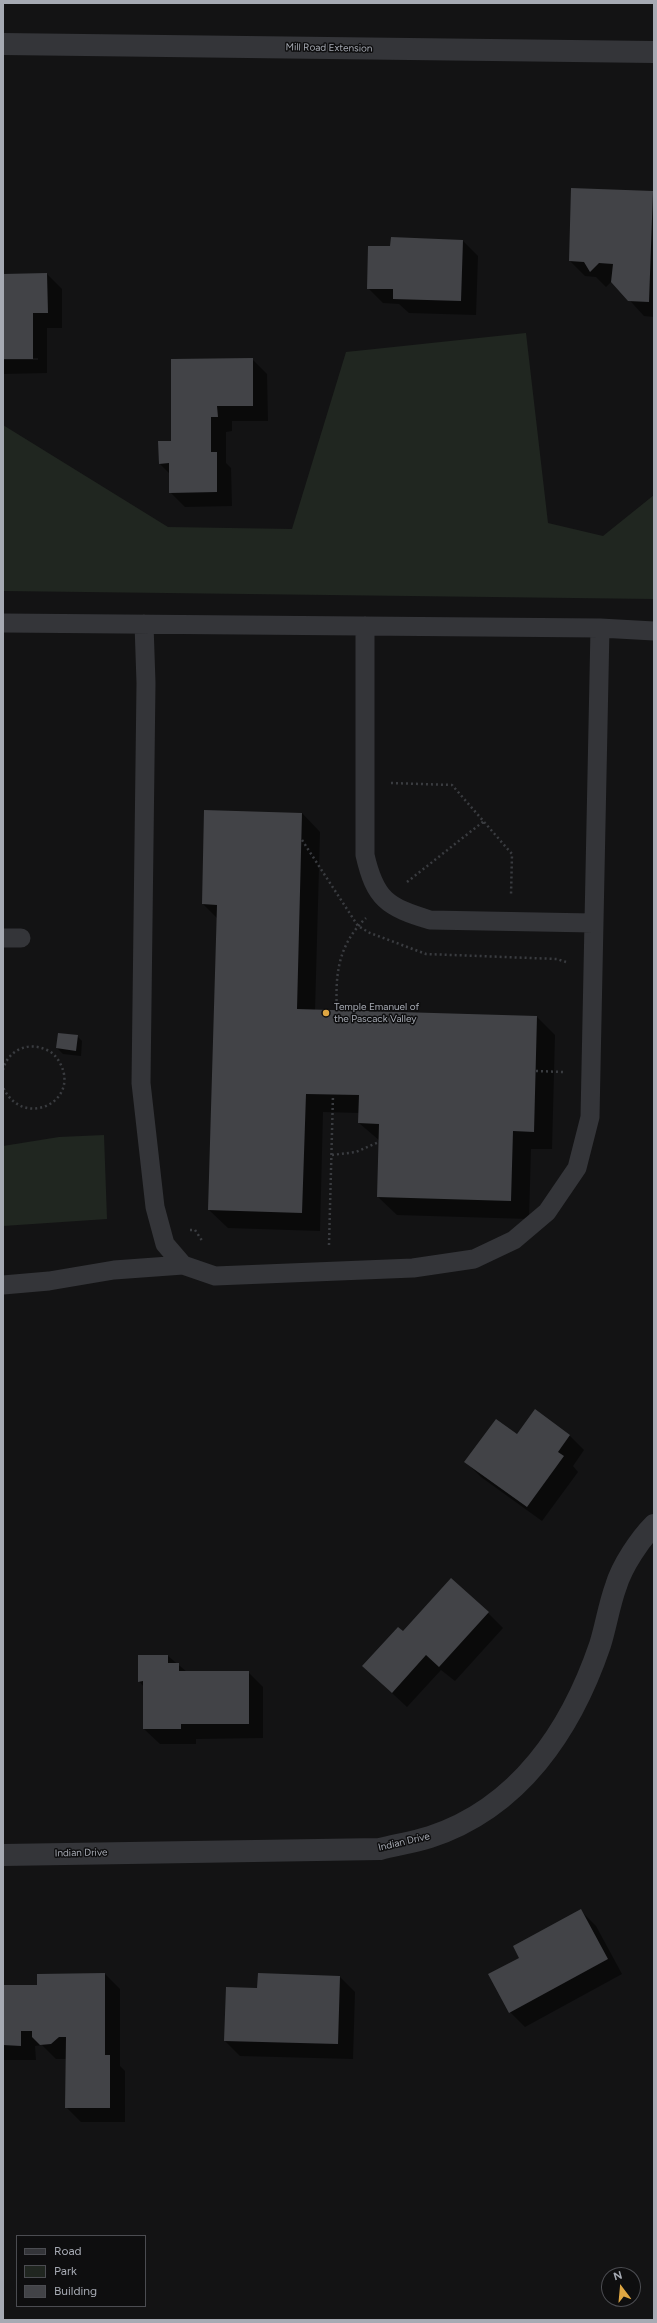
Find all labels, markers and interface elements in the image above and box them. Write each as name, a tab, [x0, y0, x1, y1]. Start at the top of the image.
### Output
street label: Mill Road Extension	[285, 41, 373, 55]
place label: Temple Emanuel of the Pascack Valley	[334, 1001, 419, 1024]
marker: Temple Emanuel of the Pascack Valley	[321, 1008, 331, 1018]
street label: Indian Drive	[377, 1830, 431, 1854]
street label: Indian Drive	[55, 1847, 107, 1859]
legend	[16, 2235, 146, 2307]
text: Road	[54, 2244, 82, 2258]
text: Park	[54, 2264, 77, 2278]
north arrow	[601, 2267, 641, 2307]
text: N	[612, 2269, 624, 2283]
text: Building	[54, 2284, 97, 2298]

